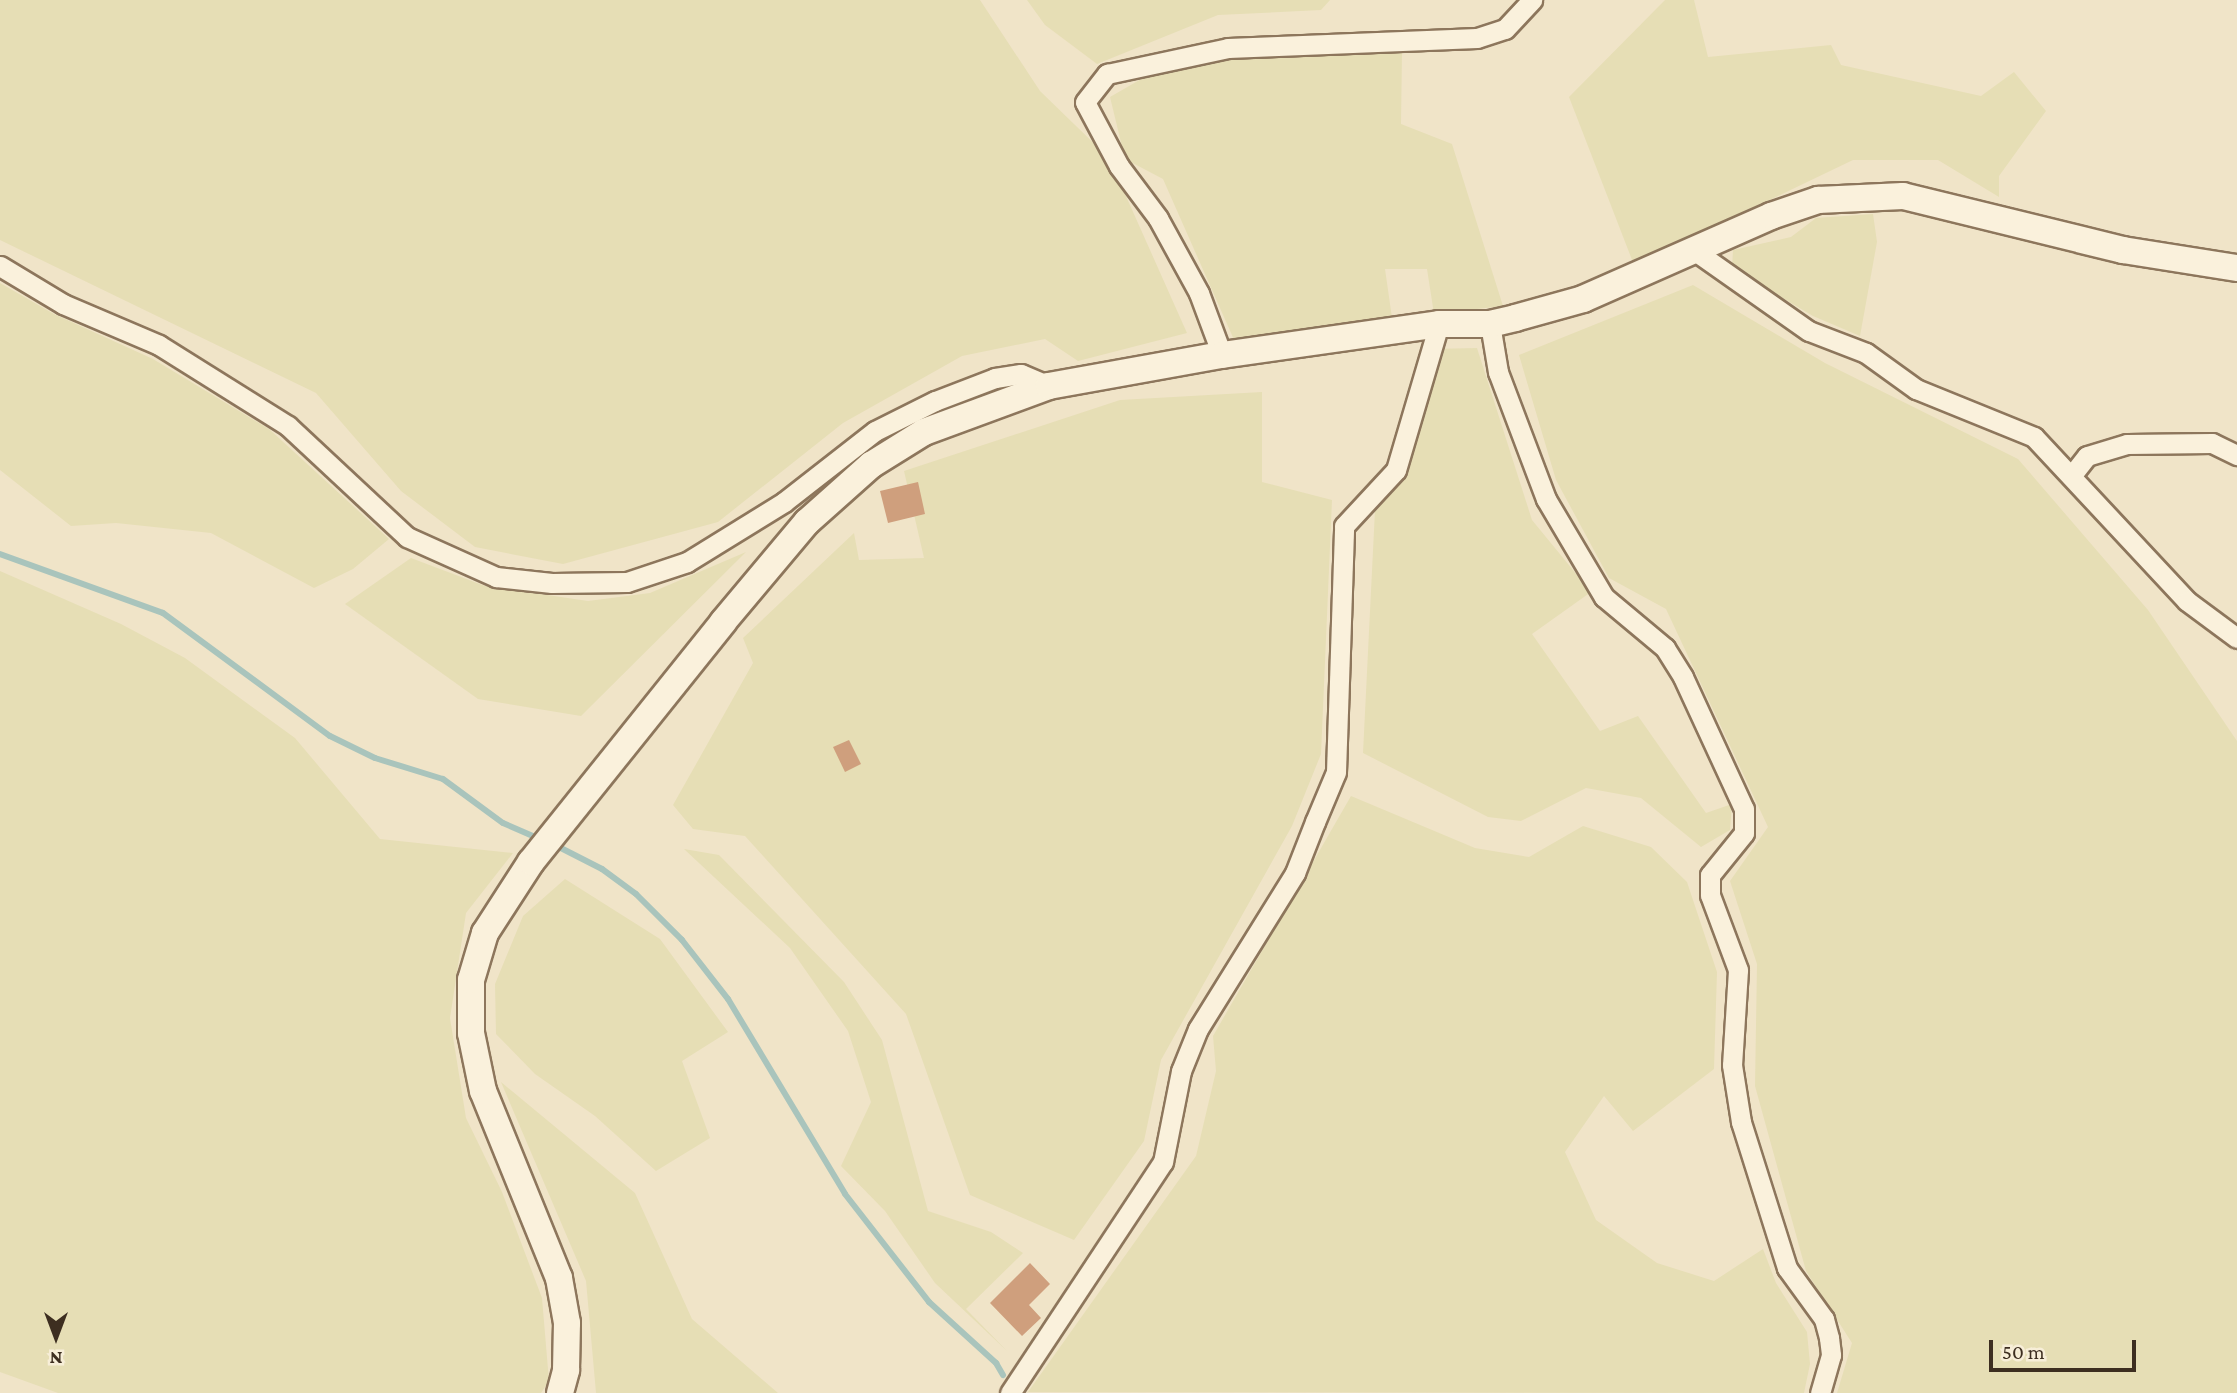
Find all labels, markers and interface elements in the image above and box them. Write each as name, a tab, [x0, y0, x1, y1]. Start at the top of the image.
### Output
north arrow	[21, 1302, 91, 1372]
scale bar	[1992, 1326, 2139, 1370]
text: 50 m	[2002, 1340, 2045, 1364]
text: N	[50, 1348, 62, 1369]

